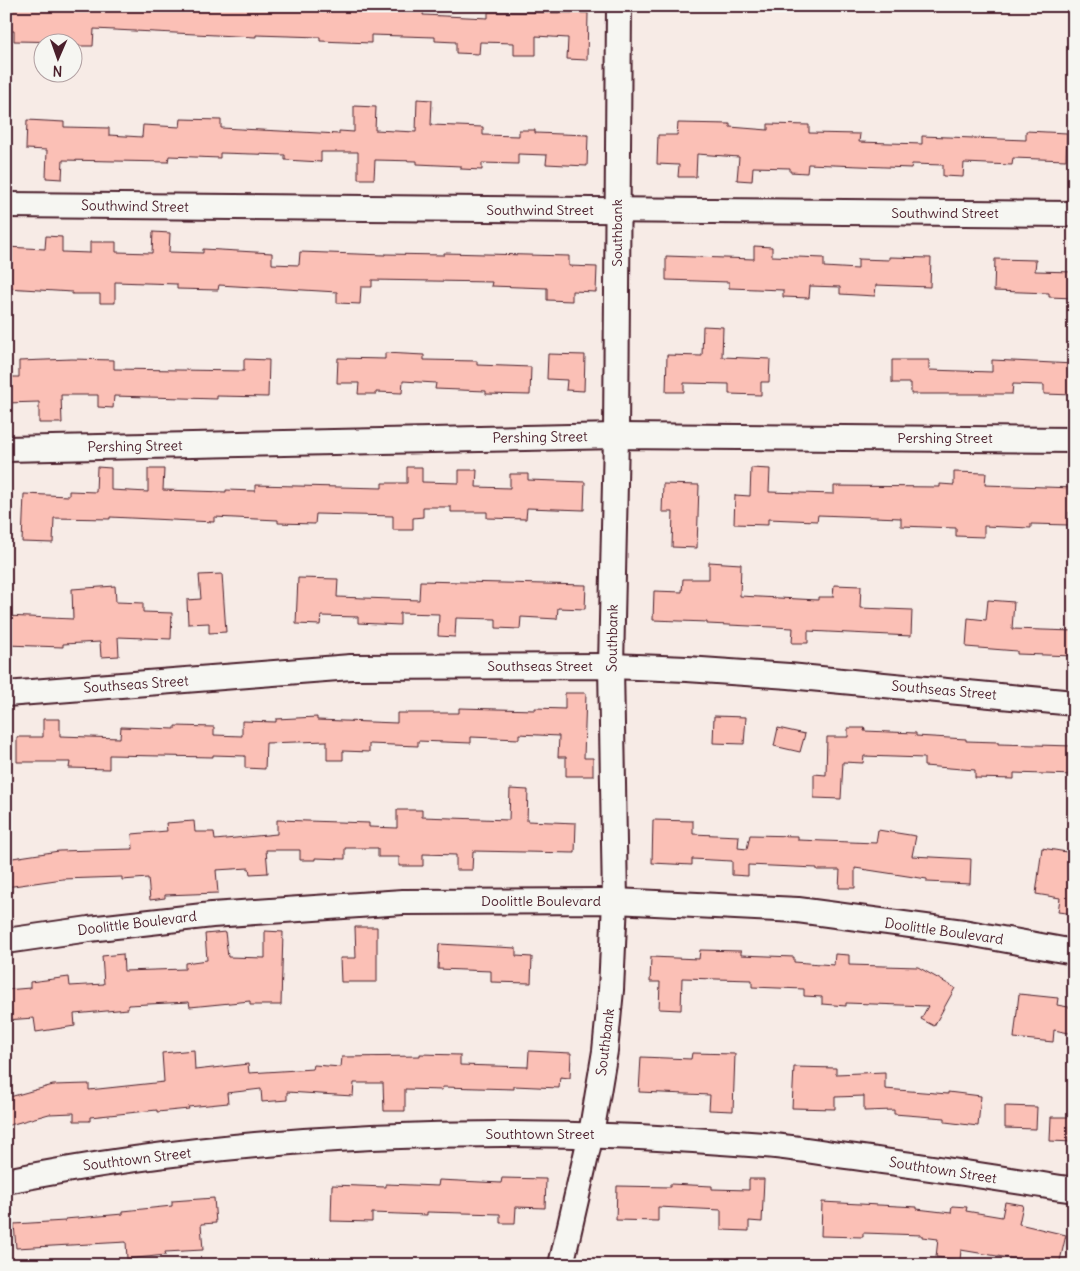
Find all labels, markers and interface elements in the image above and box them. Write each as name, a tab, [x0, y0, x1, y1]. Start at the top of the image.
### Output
north arrow	[32, 32, 82, 82]
text: N	[52, 62, 63, 80]
street label: Southwind Street	[81, 196, 189, 216]
street label: Southbank	[608, 199, 626, 267]
street label: Southwind Street	[486, 201, 594, 219]
street label: Southwind Street	[891, 204, 999, 222]
street label: Pershing Street	[492, 427, 588, 447]
street label: Pershing Street	[897, 429, 993, 447]
street label: Pershing Street	[87, 436, 183, 456]
street label: Southbank	[602, 604, 622, 672]
street label: Southseas Street	[487, 657, 593, 675]
street label: Southseas Street	[83, 671, 190, 697]
street label: Southseas Street	[891, 676, 998, 704]
street label: Doolittle Boulevard	[481, 892, 601, 910]
street label: Doolittle Boulevard	[76, 907, 198, 939]
street label: Doolittle Boulevard	[883, 914, 1005, 948]
street label: Southbank	[592, 1007, 618, 1077]
street label: Southtown Street	[486, 1125, 595, 1143]
street label: Southtown Street	[82, 1143, 192, 1175]
street label: Southtown Street	[888, 1153, 998, 1187]

